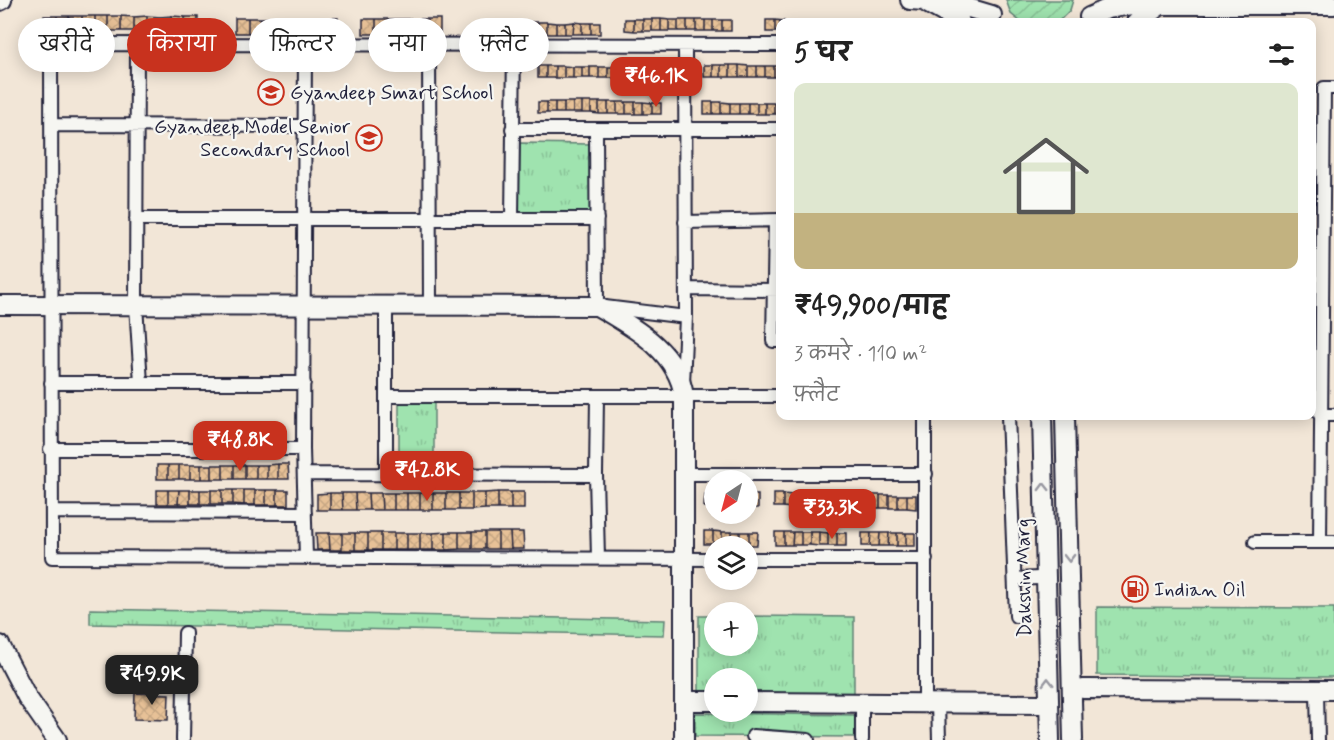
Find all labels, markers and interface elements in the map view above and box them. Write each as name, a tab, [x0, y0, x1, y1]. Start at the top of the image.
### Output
chip: खरीदें	[18, 18, 115, 72]
chip: किराया	[127, 18, 237, 72]
chip: फ़िल्टर	[249, 18, 356, 72]
chip: नया	[368, 18, 447, 72]
chip: फ़्लैट	[459, 18, 549, 72]
text: 5 घर	[794, 37, 851, 71]
icon: filters	[1265, 38, 1298, 71]
pin: ₹46.1K	[607, 57, 705, 108]
text: ₹46.1K	[624, 63, 688, 90]
school or university icon: Gyandeep Smart School	[256, 77, 286, 107]
place label: Gyandeep Smart School	[290, 80, 493, 107]
place label: Gyandeep Model Senior Secondary School	[154, 114, 351, 164]
icon: home	[992, 122, 1100, 230]
school or university icon: Gyandeep Model Senior Secondary School	[354, 123, 384, 153]
text: ₹49,900/माह	[794, 290, 948, 324]
text: 3 कमरे · 110 m²	[794, 341, 927, 368]
text: फ़्लैट	[794, 382, 840, 409]
pin: ₹48.8K	[191, 421, 289, 472]
text: ₹48.8K	[207, 427, 273, 454]
pin: ₹42.8K	[378, 451, 476, 502]
text: ₹42.8K	[394, 457, 460, 484]
north arrow	[704, 470, 758, 524]
map controls	[704, 470, 758, 722]
one-way arrow	[1037, 482, 1050, 491]
pin: ₹33.3K	[783, 489, 881, 540]
text: ₹33.3K	[803, 495, 861, 522]
street label: Dakshin Marg	[1010, 518, 1039, 638]
button: layers	[704, 536, 758, 590]
one-way arrow	[1062, 553, 1075, 562]
fuel station icon: Indian Oil	[1120, 574, 1150, 604]
place label: Indian Oil	[1154, 577, 1245, 604]
button: +	[704, 602, 758, 656]
pin: ₹49.9K	[103, 655, 201, 706]
text: ₹49.9K	[119, 661, 185, 688]
button: −	[704, 668, 758, 722]
one-way arrow	[1042, 677, 1055, 686]

